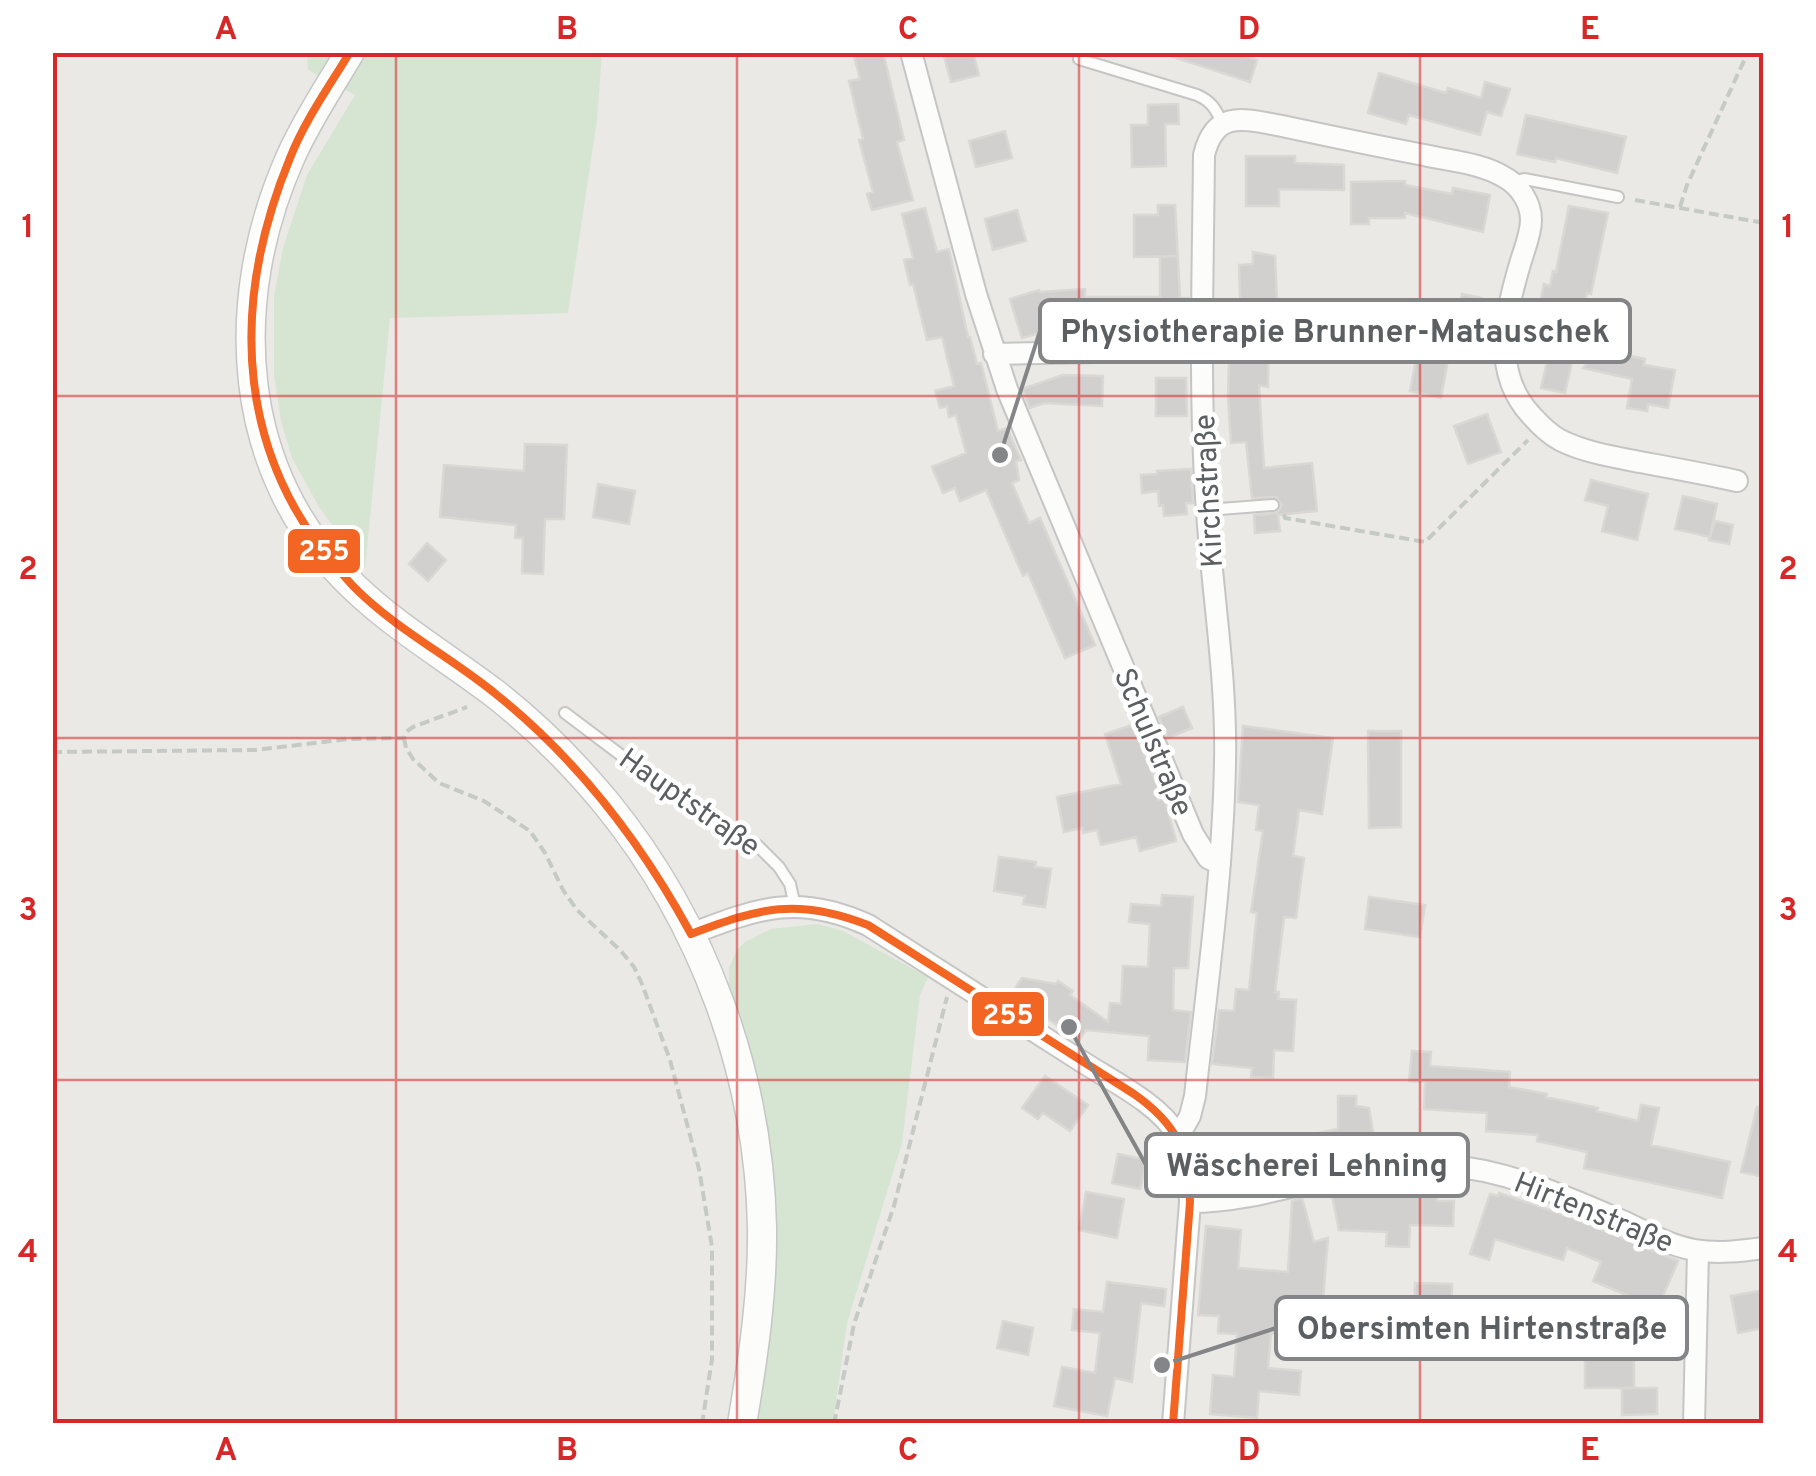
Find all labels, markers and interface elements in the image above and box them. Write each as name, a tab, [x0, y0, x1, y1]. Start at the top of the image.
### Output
text: A	[215, 11, 237, 51]
text: B	[556, 11, 578, 51]
text: C	[898, 11, 918, 51]
text: D	[1238, 11, 1260, 51]
text: E	[1580, 11, 1600, 51]
text: 1	[22, 209, 34, 249]
text: 1	[1782, 209, 1794, 249]
callout: Physiotherapie Brunner-Matauschek	[1040, 300, 1630, 362]
text: Physiotherapie Brunner-Matauschek	[1060, 314, 1610, 354]
street label: Kirchstraße	[1188, 413, 1233, 569]
line badge: 255	[286, 527, 362, 575]
text: 255	[298, 535, 350, 571]
text: 2	[18, 551, 38, 591]
text: 2	[1778, 551, 1798, 591]
street label: Schulstraße	[1104, 663, 1200, 823]
street label: Hauptstraße	[611, 742, 766, 866]
text: 3	[18, 892, 38, 932]
text: 3	[1778, 892, 1798, 932]
line badge: 255	[970, 990, 1046, 1038]
text: 255	[982, 999, 1034, 1035]
callout: Wäscherei Lehning	[1146, 1134, 1468, 1196]
text: Wäscherei Lehning	[1166, 1148, 1448, 1188]
street label: Hirtenstraße	[1508, 1166, 1678, 1263]
text: 4	[18, 1234, 38, 1274]
text: 4	[1778, 1234, 1798, 1274]
callout: Obersimten Hirtenstraße	[1276, 1297, 1687, 1359]
text: Obersimten Hirtenstraße	[1297, 1311, 1667, 1351]
text: A	[215, 1432, 237, 1472]
text: B	[556, 1432, 578, 1472]
text: C	[898, 1432, 918, 1472]
text: D	[1238, 1432, 1260, 1472]
text: E	[1580, 1432, 1600, 1472]

